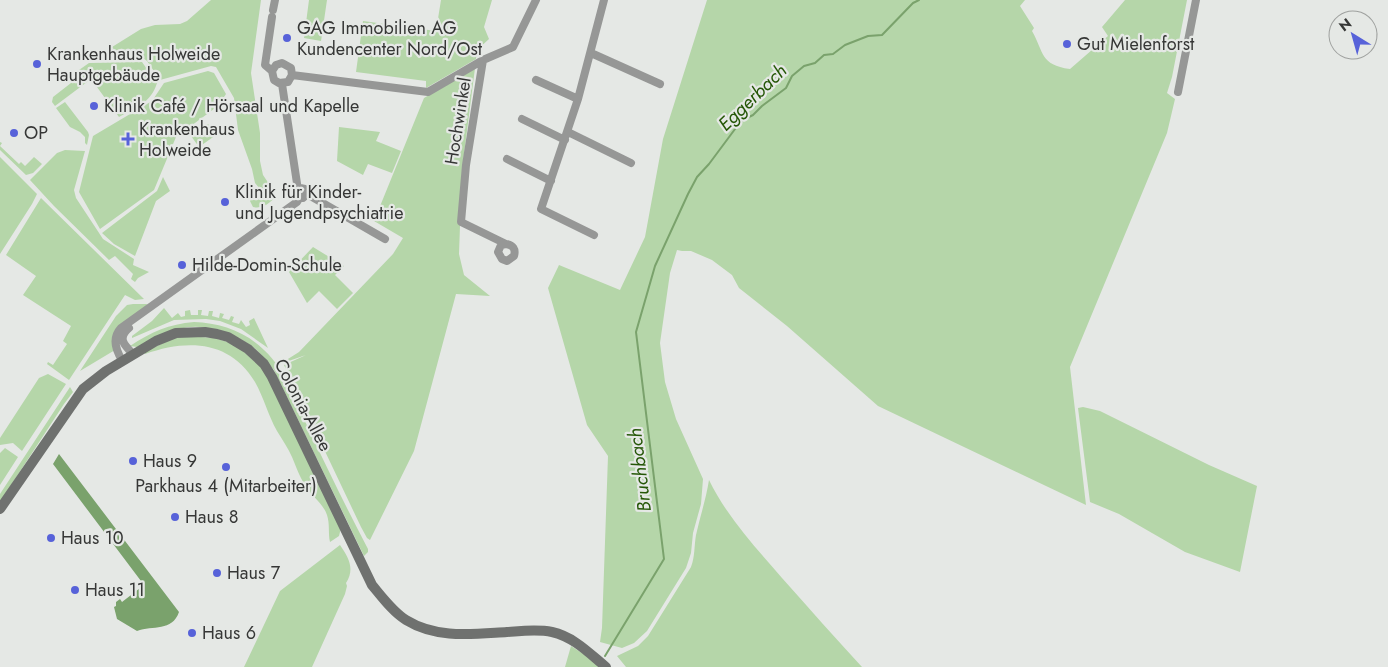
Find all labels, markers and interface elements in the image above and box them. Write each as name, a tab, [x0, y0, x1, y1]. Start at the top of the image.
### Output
north arrow	[1328, 10, 1378, 60]
text: N	[1335, 13, 1356, 36]
place label: GAG Immobilien AG Kundencenter Nord/Ost	[297, 15, 483, 62]
place label: Gut Mielenforst	[1077, 31, 1195, 57]
marker: GAG Immobilien AG Kundencenter Nord/Ost	[281, 32, 293, 44]
marker: Gut Mielenforst	[1061, 38, 1073, 50]
place label: Krankenhaus Holweide Hauptgebäude	[47, 41, 220, 88]
marker: Krankenhaus Holweide Hauptgebäude	[31, 58, 43, 70]
water label: Eggerbach	[712, 58, 793, 137]
street label: Hochwinkel	[438, 75, 478, 167]
place label: Klinik Café / Hörsaal und Kapelle	[104, 93, 359, 119]
marker: Klinik Café / Hörsaal und Kapelle	[88, 100, 100, 112]
place label: Krankenhaus Holweide	[139, 116, 235, 163]
place label: OP	[24, 120, 48, 146]
marker: OP	[8, 127, 20, 139]
marker: Krankenhaus Holweide	[121, 132, 135, 146]
place label: Klinik für Kinder- und Jugendpsychiatrie	[235, 179, 403, 226]
marker: Klinik für Kinder- und Jugendpsychiatrie	[219, 196, 231, 208]
place label: Hilde-Domin-Schule	[192, 252, 342, 278]
marker: Hilde-Domin-Schule	[176, 259, 188, 271]
street label: Colonia-Allee	[268, 354, 338, 456]
water label: Bruchbach	[621, 426, 658, 513]
place label: Haus 9	[143, 448, 197, 474]
marker: Haus 9	[127, 455, 139, 467]
marker: Parkhaus 4 (Mitarbeiter)	[220, 461, 232, 473]
place label: Parkhaus 4 (Mitarbeiter)	[135, 473, 317, 499]
place label: Haus 8	[185, 504, 238, 530]
marker: Haus 8	[169, 511, 181, 523]
place label: Haus 10	[61, 525, 124, 551]
marker: Haus 10	[45, 532, 57, 544]
place label: Haus 7	[227, 560, 281, 586]
marker: Haus 7	[211, 567, 223, 579]
place label: Haus 11	[85, 577, 145, 603]
marker: Haus 11	[69, 584, 81, 596]
place label: Haus 6	[202, 620, 256, 646]
marker: Haus 6	[186, 627, 198, 639]

